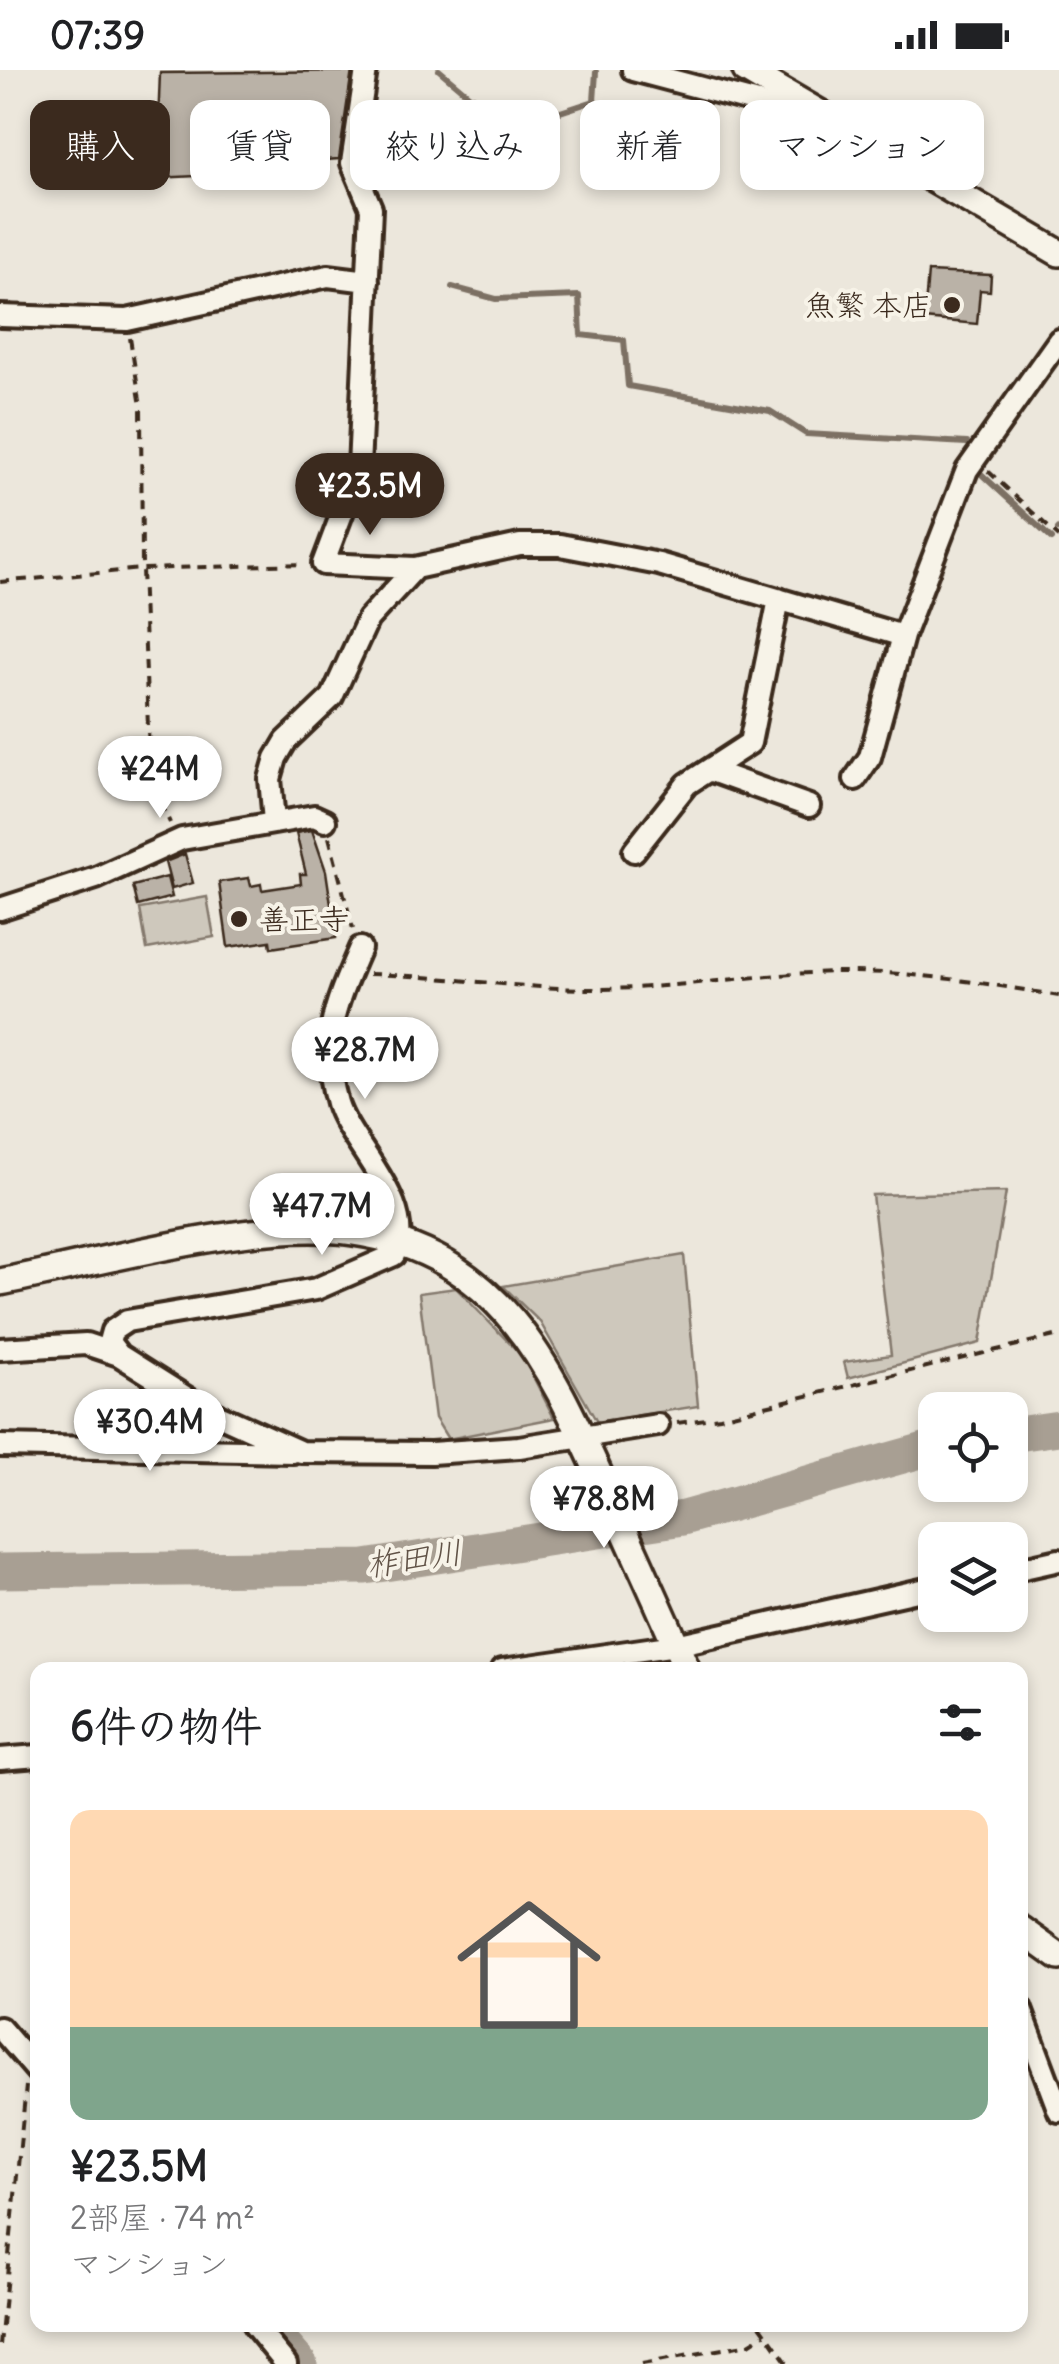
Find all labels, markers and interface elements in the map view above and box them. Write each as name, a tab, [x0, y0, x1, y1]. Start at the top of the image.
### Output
text: 07:39	[50, 12, 145, 59]
chip: 購入	[30, 100, 170, 190]
chip: 賃貸	[190, 100, 330, 190]
chip: 絞り込み	[350, 100, 560, 190]
chip: 新着	[580, 100, 720, 190]
chip: マンション	[740, 100, 984, 190]
place label: 魚繁 本店	[805, 286, 932, 324]
marker: 魚繁 本店	[941, 294, 963, 316]
pin: ¥23.5M	[289, 453, 451, 538]
text: ¥23.5M	[317, 465, 423, 506]
pin: ¥24M	[101, 736, 219, 821]
text: ¥24M	[120, 748, 200, 789]
place label: 善正寺	[259, 900, 349, 938]
marker: 善正寺	[228, 908, 250, 930]
pin: ¥28.7M	[284, 1017, 446, 1102]
text: ¥28.7M	[314, 1029, 416, 1070]
pin: ¥47.7M	[241, 1173, 403, 1258]
text: ¥47.7M	[272, 1185, 372, 1226]
pin: ¥30.4M	[69, 1389, 231, 1474]
map controls	[918, 1392, 1028, 1632]
button: locate	[918, 1392, 1028, 1502]
text: ¥30.4M	[96, 1401, 204, 1442]
pin: ¥78.8M	[523, 1466, 685, 1551]
text: ¥78.8M	[552, 1478, 656, 1519]
button: layers	[918, 1522, 1028, 1632]
water label: 柞田川	[364, 1531, 464, 1585]
icon: filters	[933, 1695, 988, 1750]
text: 6件の物件	[70, 1700, 262, 1752]
icon: home	[439, 1875, 619, 2055]
text: ¥23.5M	[70, 2140, 208, 2192]
text: 2部屋 · 74 m²	[70, 2197, 255, 2238]
text: マンション	[70, 2243, 229, 2284]

